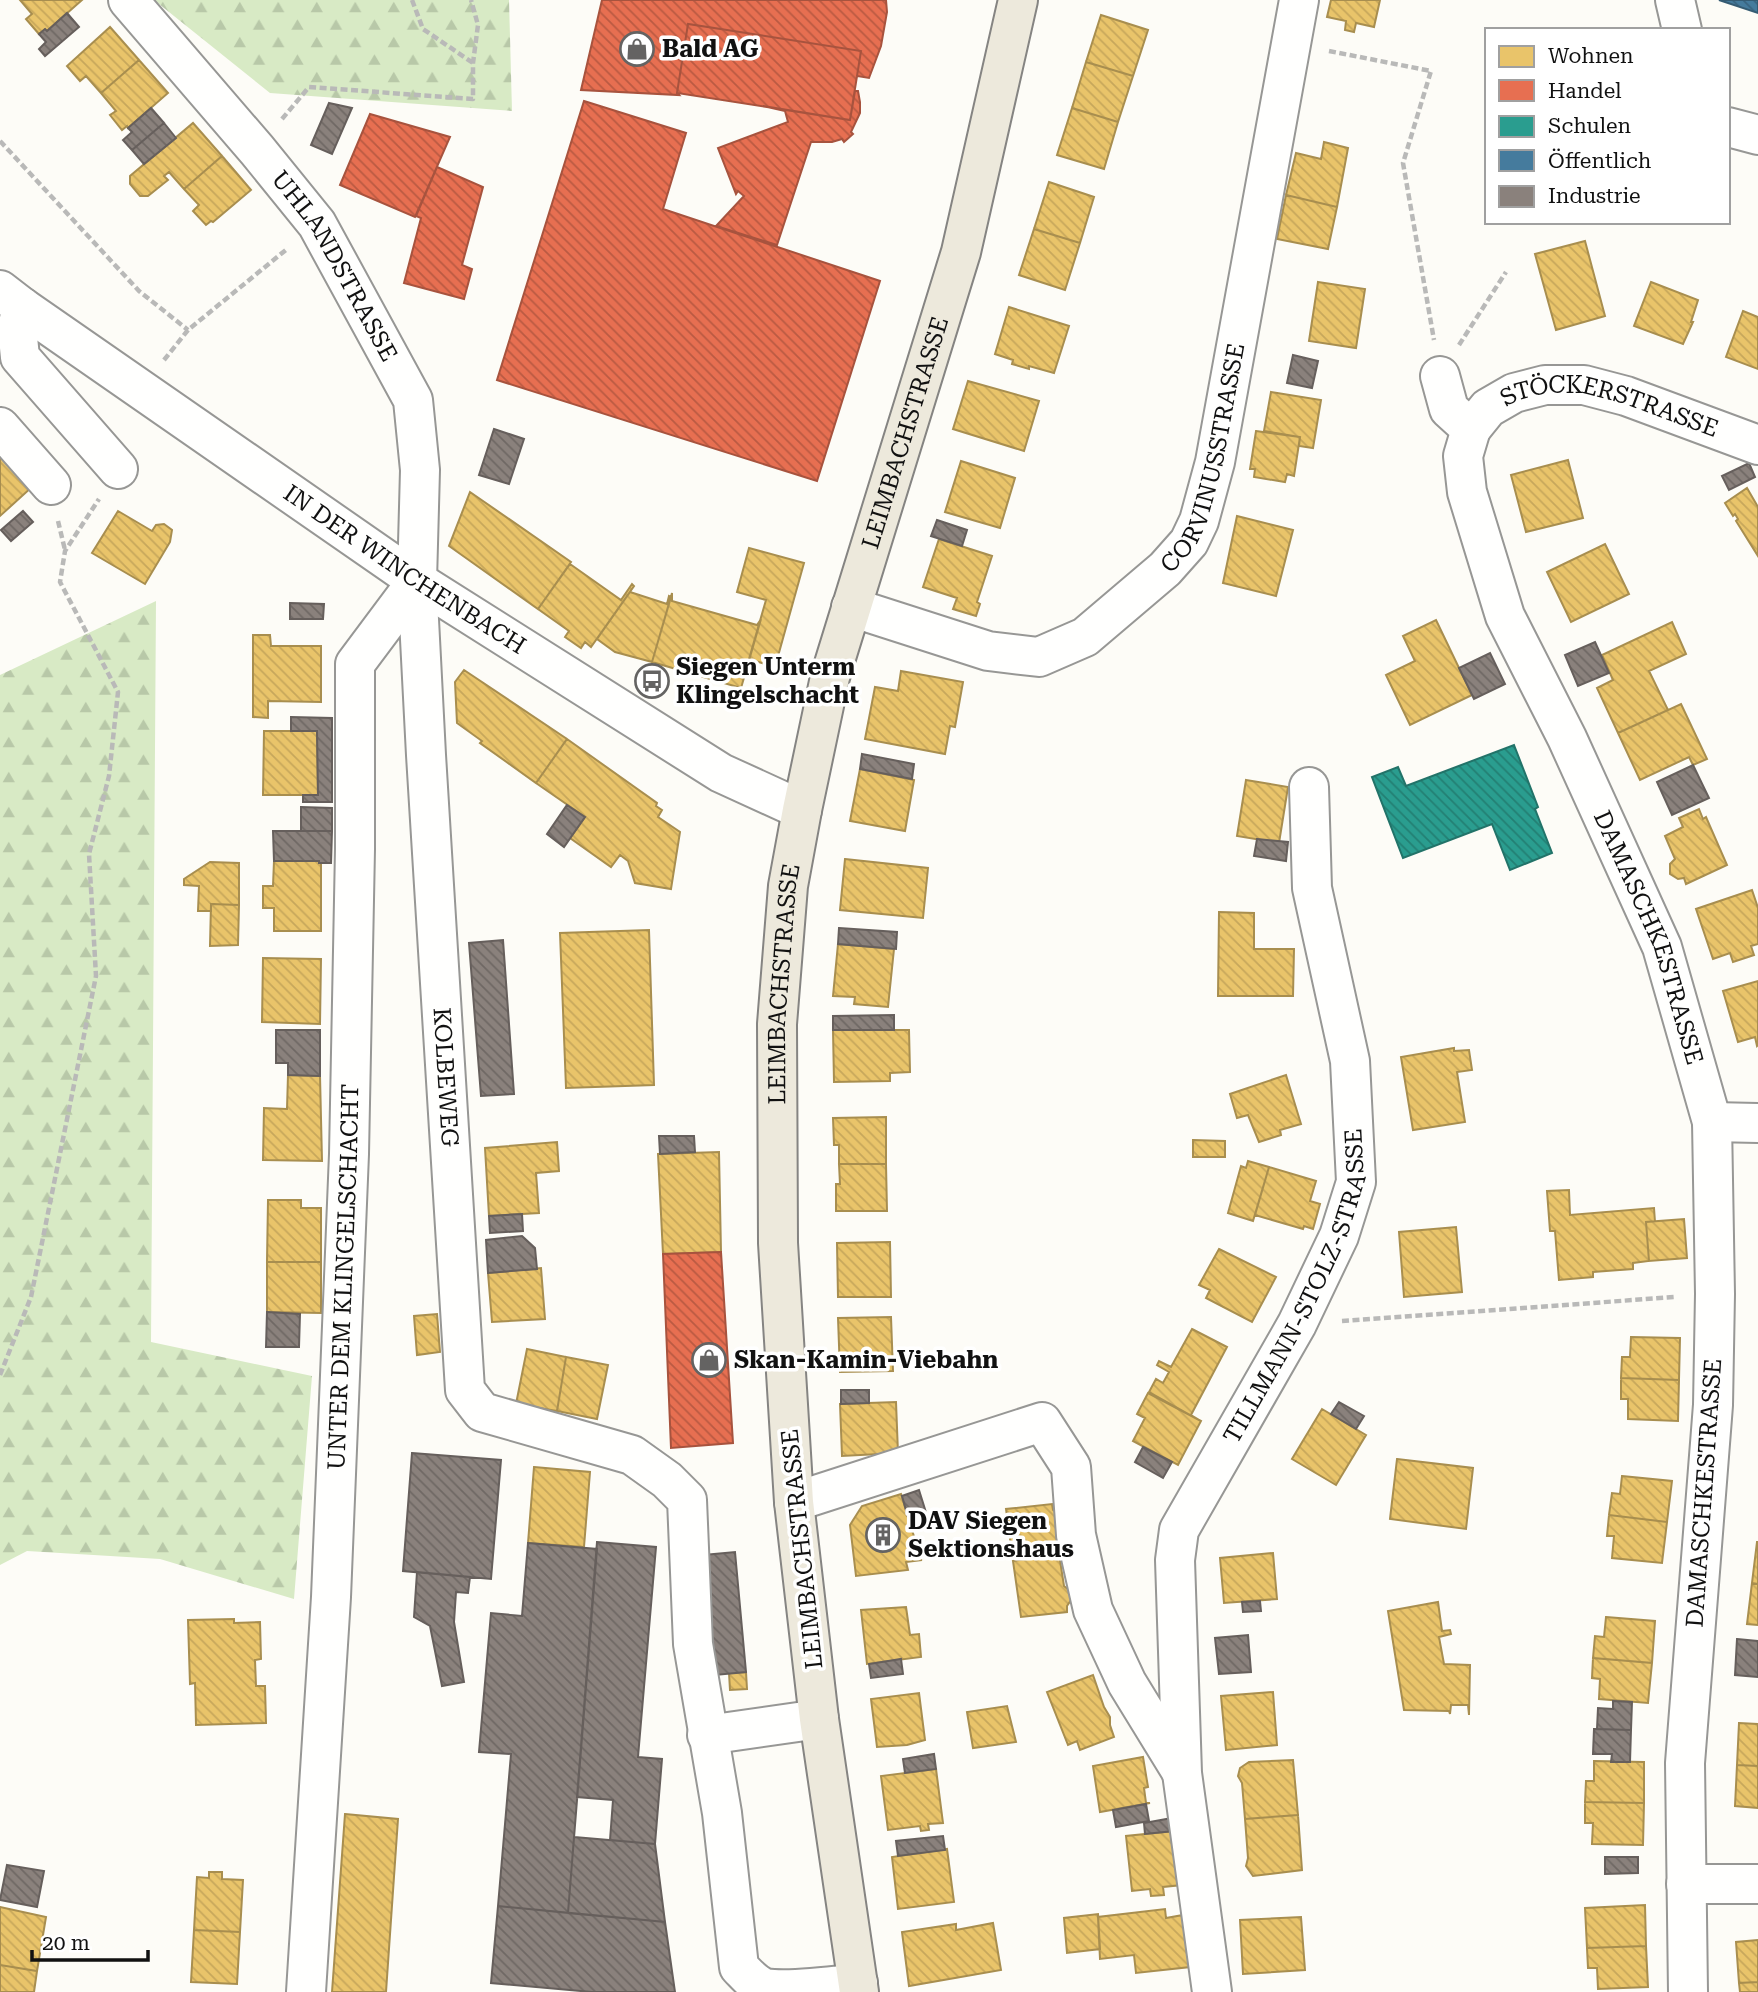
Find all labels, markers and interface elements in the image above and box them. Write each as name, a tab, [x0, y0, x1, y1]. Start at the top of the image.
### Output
legend	[1485, 28, 1730, 224]
shop icon: Bald AG	[618, 30, 656, 68]
place label: Bald AG	[662, 35, 759, 63]
text: Wohnen	[1548, 44, 1634, 68]
text: Handel	[1548, 79, 1622, 103]
text: Schulen	[1548, 114, 1632, 138]
text: Öffentlich	[1548, 148, 1652, 173]
street label: UHLANDSTRASSE	[266, 165, 403, 366]
text: Industrie	[1548, 184, 1641, 208]
street label: LEIMBACHSTRASSE	[856, 313, 954, 552]
street label: CORVINUSSTRASSE	[1155, 341, 1250, 578]
street label: STÖCKERSTRASSE	[1495, 370, 1722, 443]
street label: IN DER WINCHENBACH	[278, 479, 531, 660]
place label: Siegen Unterm Klingelschacht	[676, 653, 859, 709]
bus stop icon: Siegen Unterm Klingelschacht	[633, 662, 671, 700]
street label: DAMASCHKESTRASSE	[1588, 806, 1709, 1068]
street label: LEIMBACHSTRASSE	[763, 861, 806, 1105]
street label: KOLBEWEG	[428, 1007, 464, 1148]
street label: UNTER DEM KLINGELSCHACHT	[322, 1084, 364, 1471]
street label: TILLMANN-STOLZ-STRASSE	[1218, 1128, 1372, 1448]
shop icon: Skan-Kamin-Viebahn	[690, 1341, 728, 1379]
place label: Skan-Kamin-Viebahn	[734, 1346, 998, 1374]
street label: DAMASCHKESTRASSE	[1681, 1358, 1727, 1628]
street label: LEIMBACHSTRASSE	[775, 1428, 829, 1670]
place label: DAV Siegen Sektionshaus	[908, 1507, 1074, 1563]
building icon: DAV Siegen Sektionshaus	[864, 1516, 902, 1554]
scale bar	[32, 1918, 147, 1962]
text: 20 m	[42, 1931, 90, 1955]

